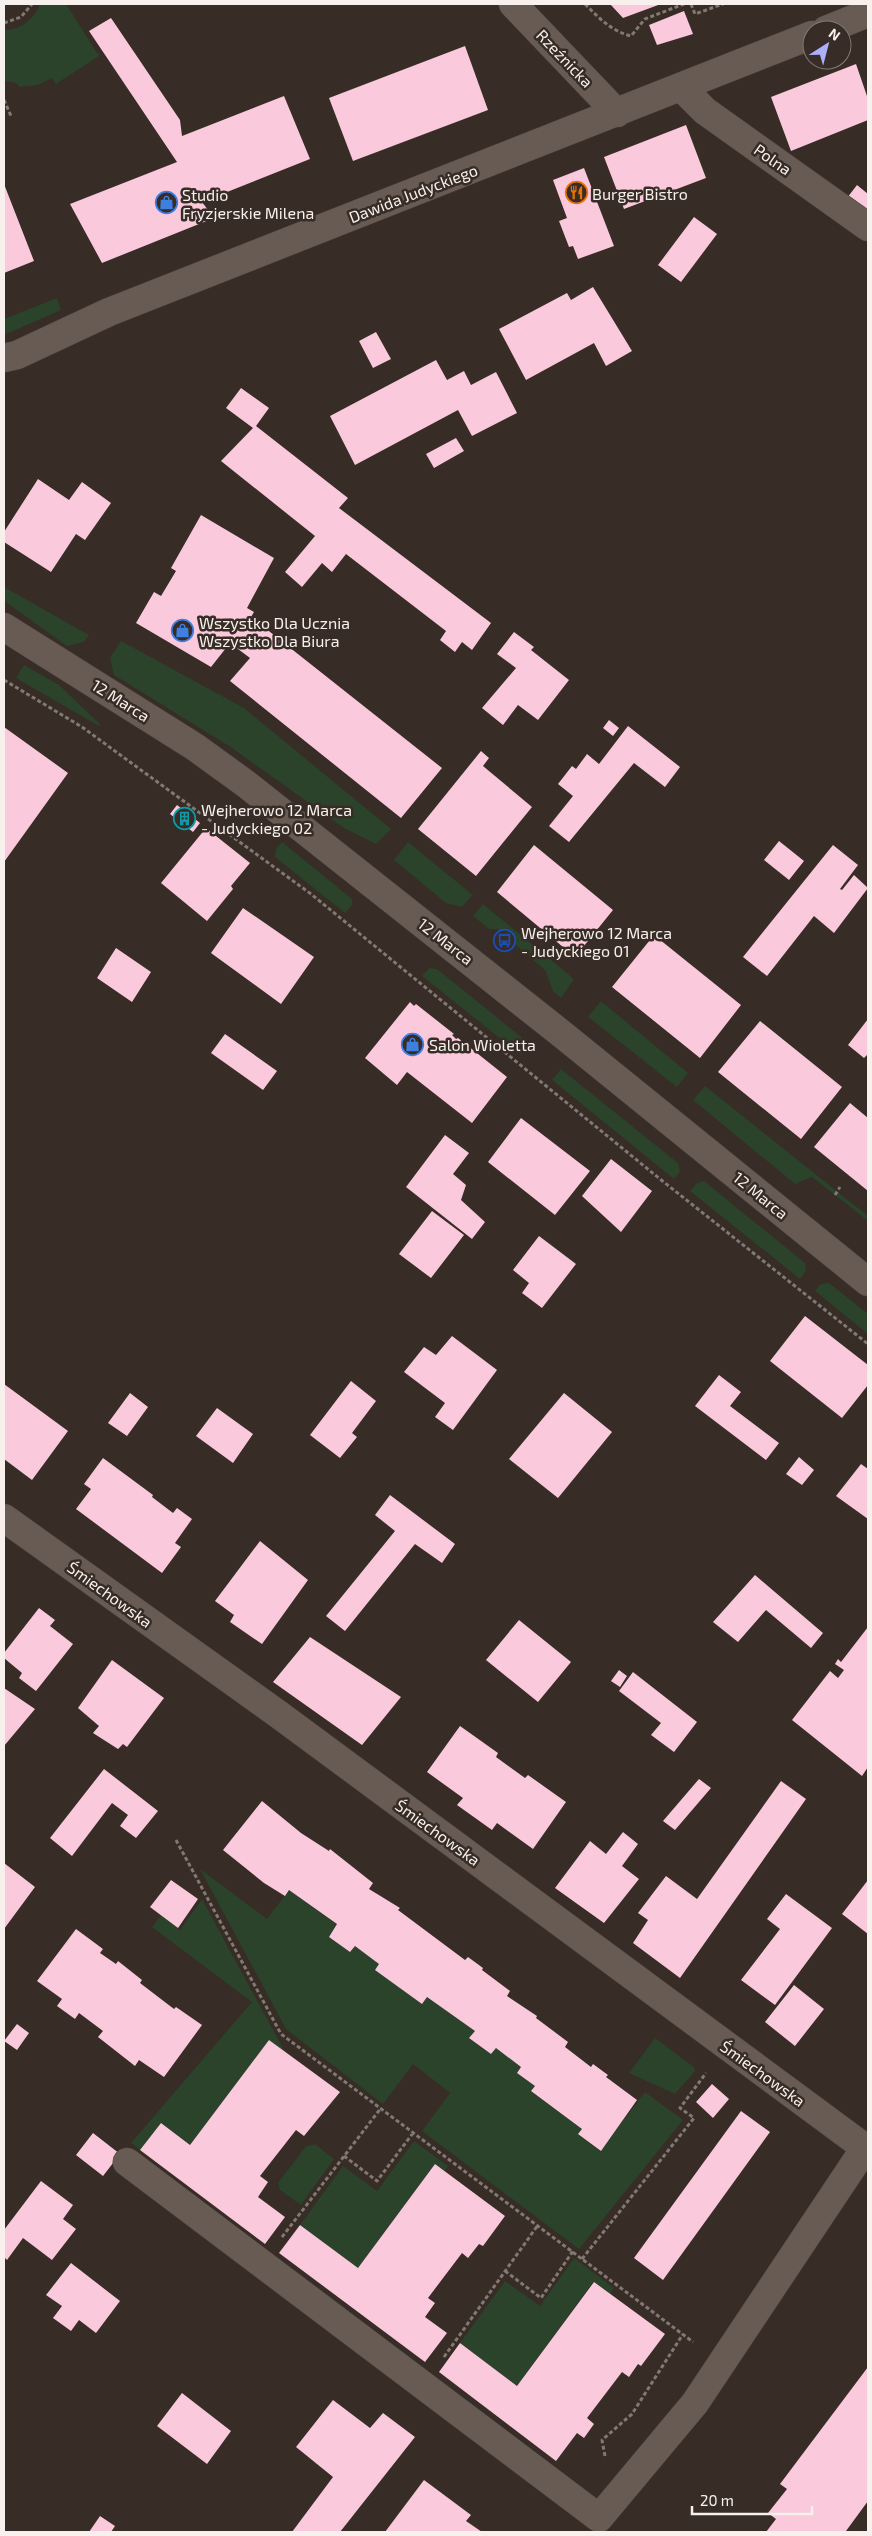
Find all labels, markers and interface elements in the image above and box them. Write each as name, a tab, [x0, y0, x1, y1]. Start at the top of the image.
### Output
north arrow	[802, 20, 852, 70]
text: N	[826, 24, 844, 44]
street label: Rzeźnicka	[533, 25, 597, 91]
street label: Polna	[751, 139, 795, 179]
street label: Dawida Judyckiego	[346, 160, 480, 226]
restaurant icon: Burger Bistro	[564, 181, 588, 205]
place label: Burger Bistro	[592, 184, 688, 203]
place label: Studio Fryzjerskie Milena	[182, 185, 314, 223]
shop icon: Studio Fryzjerskie Milena	[154, 191, 178, 215]
place label: Wszystko Dla Ucznia Wszystko Dla Biura	[199, 613, 350, 650]
shop icon: Wszystko Dla Ucznia Wszystko Dla Biura	[171, 619, 195, 643]
street label: 12 Marca	[89, 675, 153, 725]
place label: Wejherowo 12 Marca - Judyckiego 02	[201, 800, 352, 837]
building icon: Wejherowo 12 Marca - Judyckiego 02	[173, 806, 197, 830]
street label: 12 Marca	[415, 914, 477, 968]
place label: Wejherowo 12 Marca - Judyckiego 01	[521, 923, 672, 960]
bus stop icon: Wejherowo 12 Marca - Judyckiego 01	[493, 929, 517, 953]
shop icon: Salon Wioletta	[401, 1032, 425, 1056]
place label: Salon Wioletta	[429, 1035, 536, 1054]
street label: 12 Marca	[730, 1167, 792, 1223]
street label: Śmiechowska	[64, 1557, 156, 1631]
street label: Śmiechowska	[392, 1795, 484, 1869]
street label: Śmiechowska	[717, 2036, 809, 2110]
scale bar	[692, 2484, 812, 2516]
text: 20 m	[700, 2491, 734, 2509]

